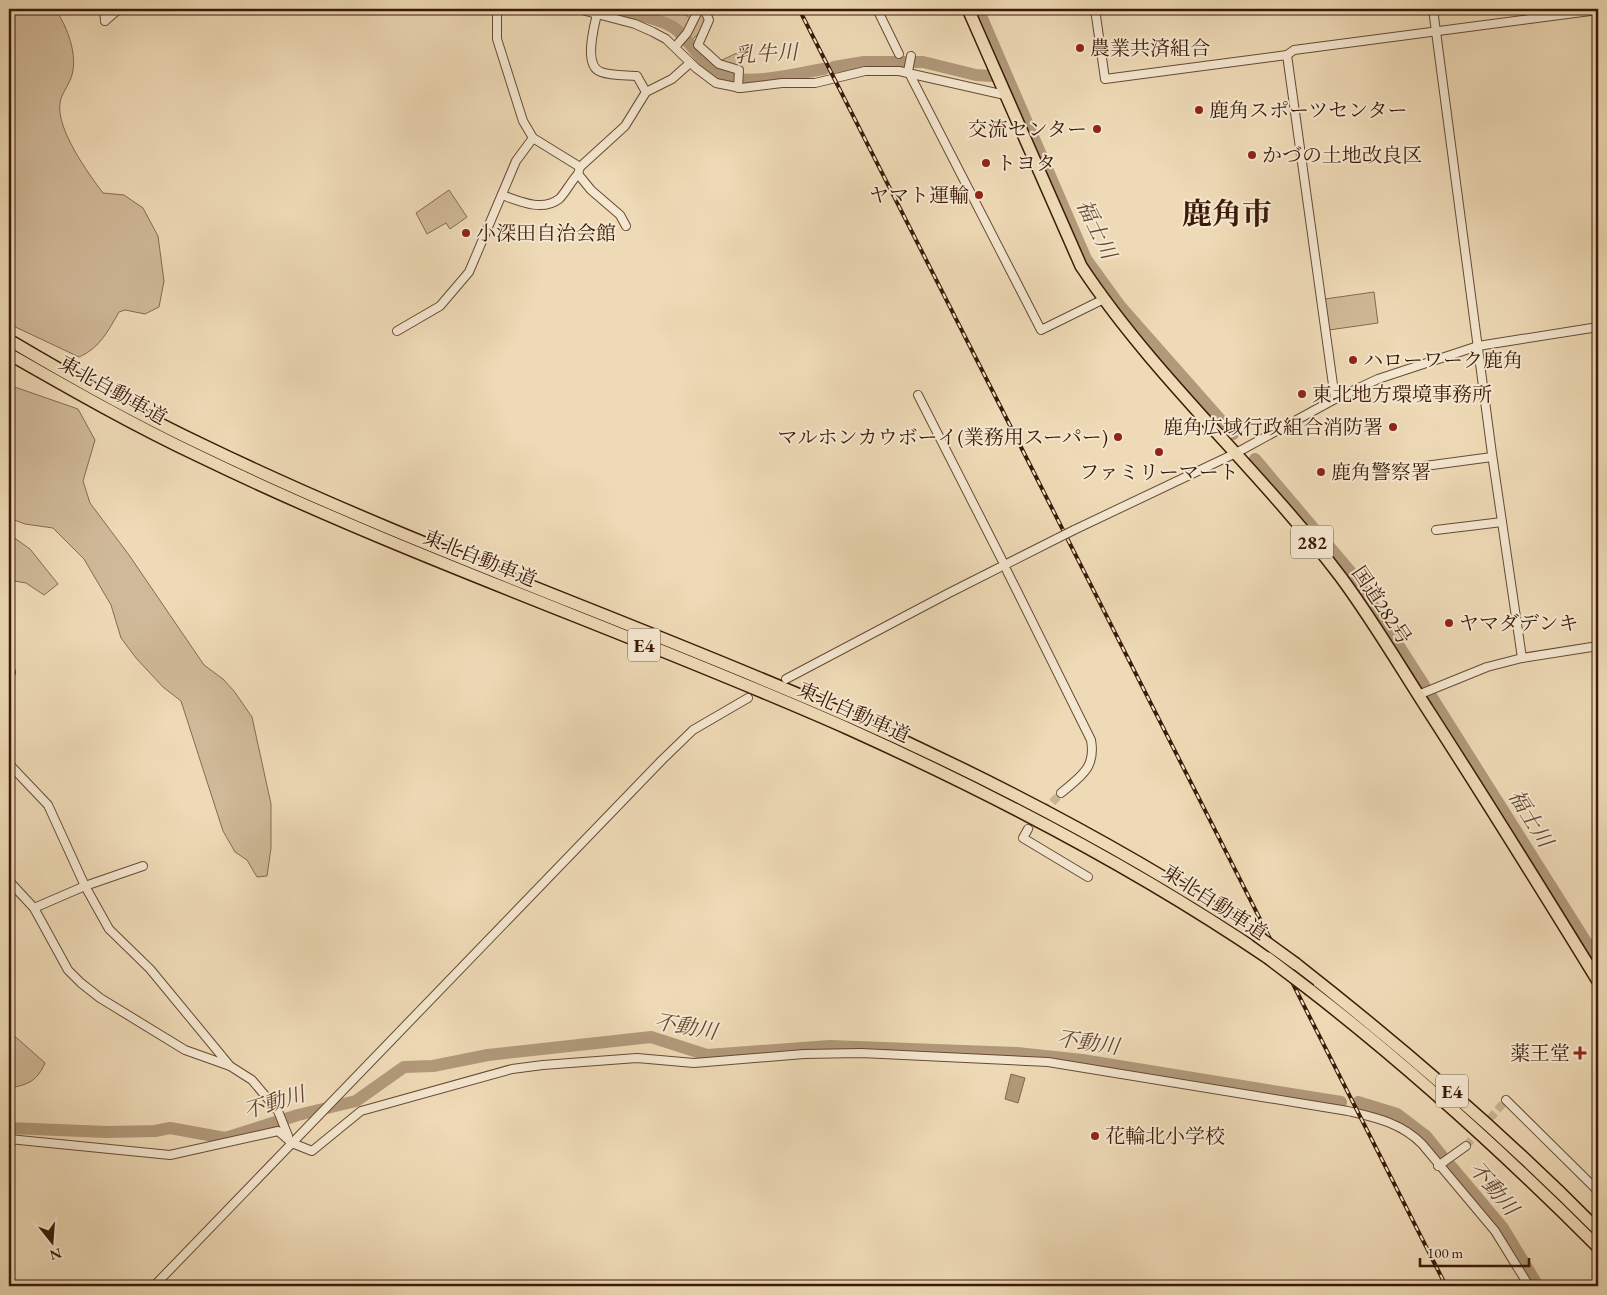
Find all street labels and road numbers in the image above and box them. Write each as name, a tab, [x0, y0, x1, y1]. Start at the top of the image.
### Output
street label: 東北自動車道	[54, 350, 172, 430]
street label: 東北自動車道	[419, 523, 541, 593]
road number: 282	[1291, 526, 1333, 558]
street label: 国道282号	[1346, 561, 1418, 649]
road number: E4	[628, 628, 660, 662]
street label: 東北自動車道	[794, 676, 914, 748]
street label: 東北自動車道	[1158, 858, 1272, 946]
road number: E4	[1436, 1074, 1468, 1108]

